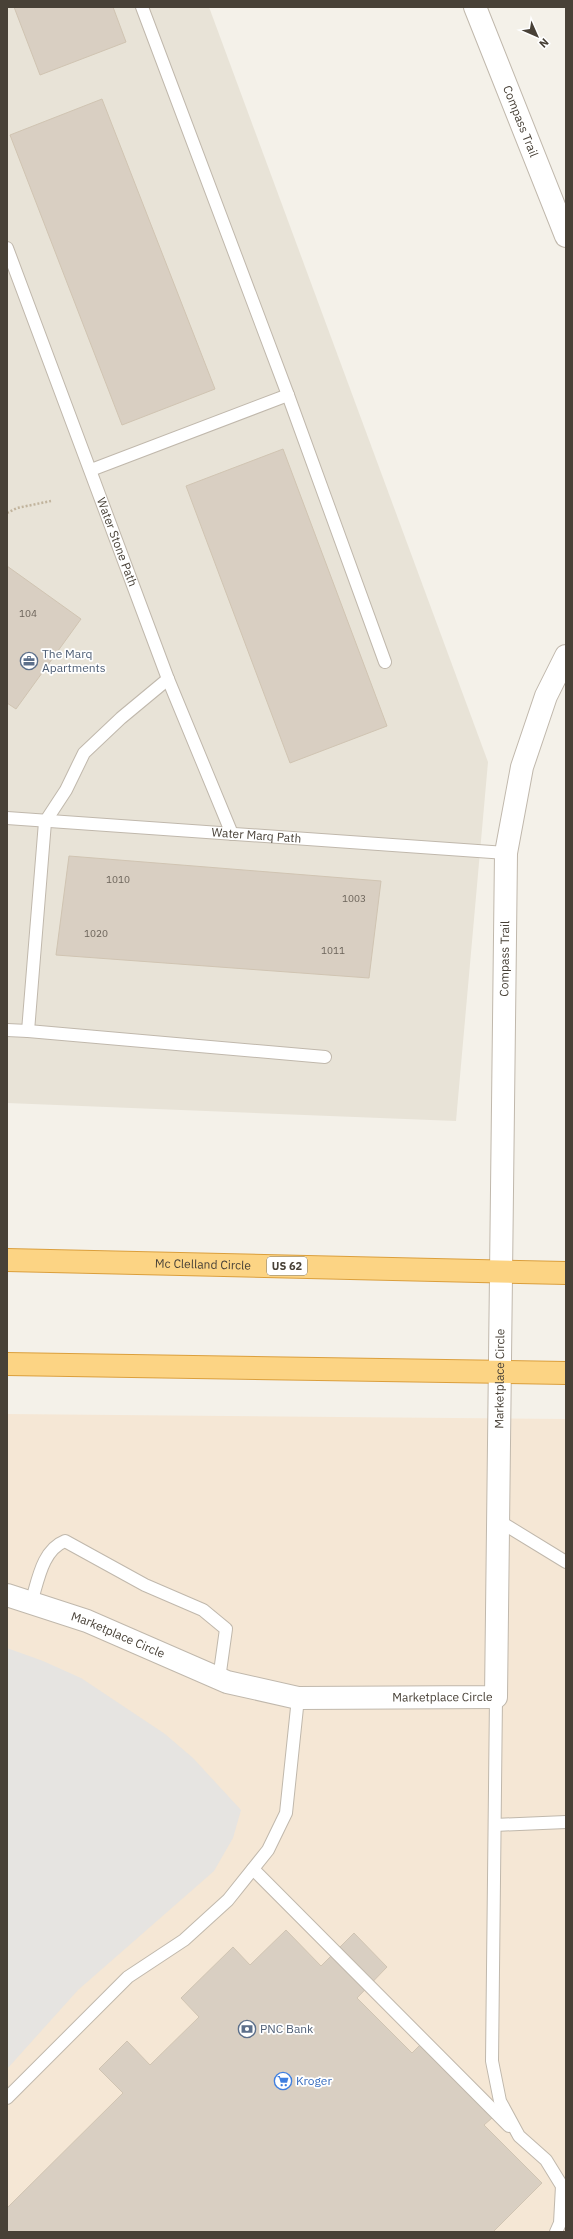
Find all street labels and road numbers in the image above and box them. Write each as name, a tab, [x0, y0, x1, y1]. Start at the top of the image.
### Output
street label: Compass Trail	[500, 83, 542, 159]
street label: Water Stone Path	[94, 495, 141, 589]
street label: Water Marq Path	[211, 824, 302, 846]
street label: Compass Trail	[496, 921, 512, 997]
street label: Mc Clelland Circle	[155, 1255, 252, 1273]
road number: US 62	[267, 1257, 307, 1275]
street label: Marketplace Circle	[491, 1328, 507, 1429]
street label: Marketplace Circle	[69, 1608, 168, 1661]
street label: Marketplace Circle	[392, 1689, 493, 1705]

